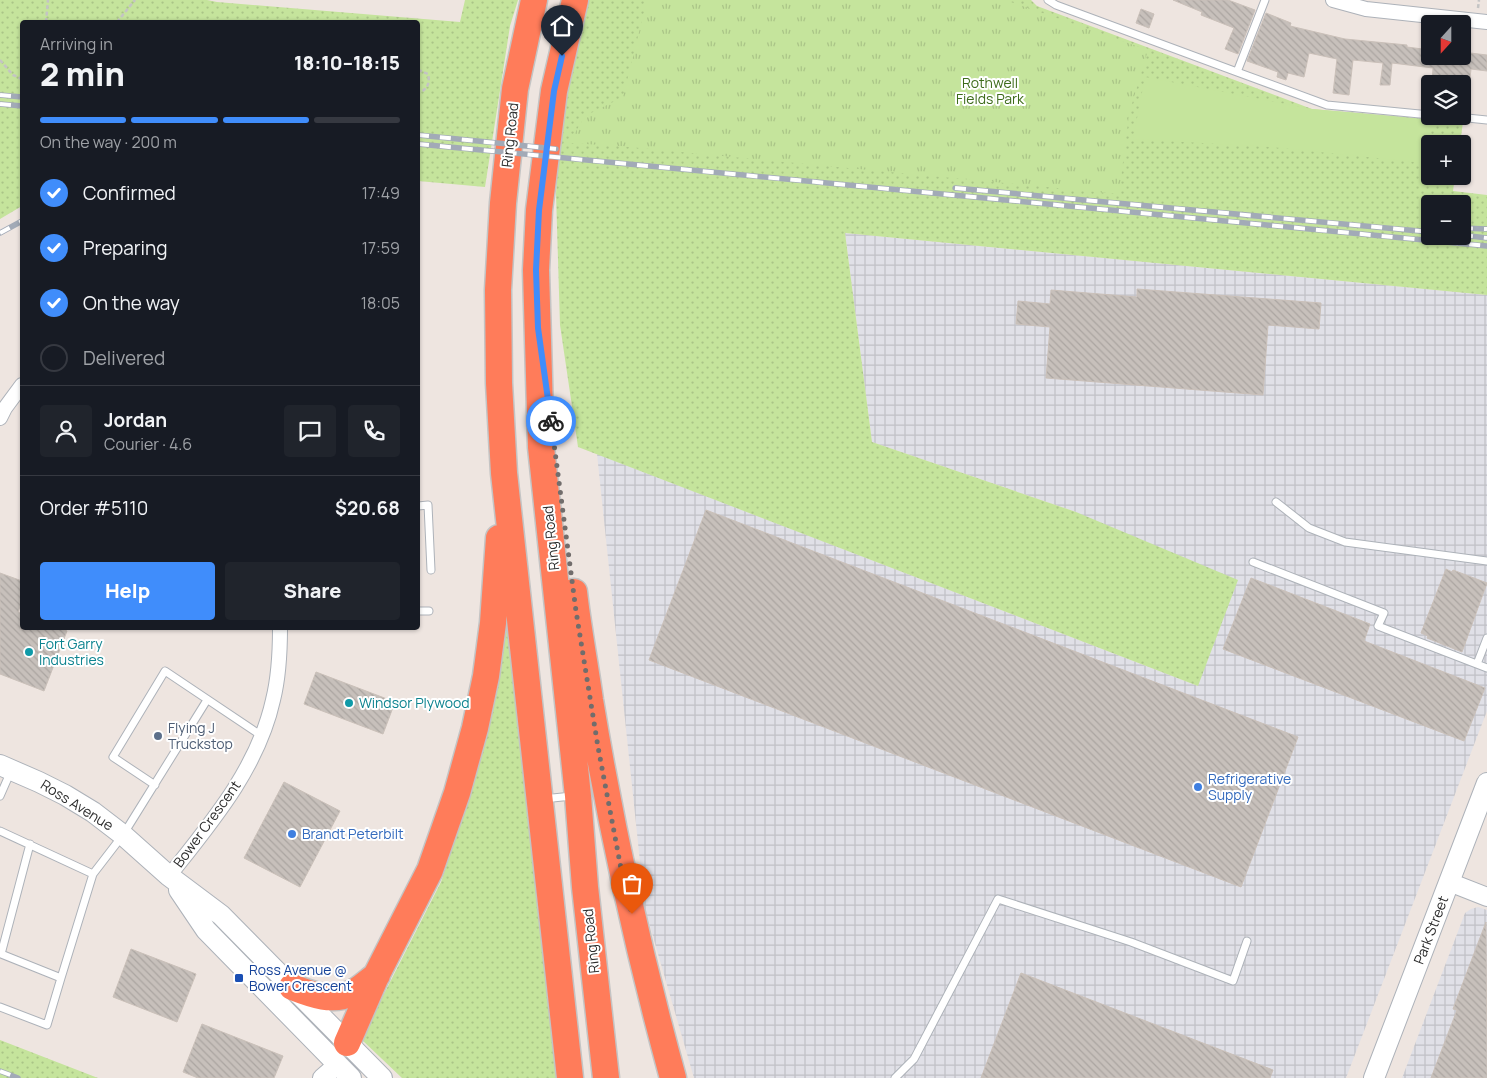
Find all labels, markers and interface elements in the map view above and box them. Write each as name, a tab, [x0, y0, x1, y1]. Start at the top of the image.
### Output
pin	[541, 5, 583, 56]
icon: home	[548, 12, 576, 40]
north arrow	[1421, 15, 1471, 65]
map controls	[1421, 15, 1471, 245]
text: Arriving in	[40, 33, 113, 55]
text: 18:10–18:15	[294, 50, 400, 76]
text: 2 min	[40, 52, 125, 96]
park label: Rothwell Fields Park	[956, 73, 1025, 108]
button: layers	[1421, 75, 1471, 125]
street label: Ring Road	[497, 102, 522, 168]
text: On the way · 200 m	[40, 131, 177, 153]
button: +	[1421, 135, 1471, 185]
icon: check	[40, 179, 68, 207]
text: Confirmed	[83, 180, 176, 206]
text: 17:49	[362, 182, 400, 204]
button: −	[1421, 195, 1471, 245]
icon: check	[40, 234, 68, 262]
text: Preparing	[83, 235, 168, 261]
text: 17:59	[362, 237, 400, 259]
icon: check	[40, 289, 68, 317]
text: On the way	[83, 290, 180, 316]
text: 18:05	[361, 292, 400, 314]
text: Delivered	[83, 345, 165, 371]
courier	[526, 396, 576, 446]
button: person	[40, 405, 92, 457]
button: chat	[284, 405, 336, 457]
button: phone	[348, 405, 400, 457]
text: Jordan	[104, 407, 167, 433]
icon: bike	[537, 407, 565, 435]
text: Courier · 4.6	[104, 433, 192, 455]
text: Order #5110	[40, 495, 148, 521]
text: $20.68	[335, 495, 400, 521]
street label: Ring Road	[538, 505, 563, 571]
button: Help	[40, 562, 215, 620]
button: Share	[225, 562, 400, 620]
place label: Fort Garry Industries	[39, 634, 104, 669]
marker: Fort Garry Industries	[23, 646, 35, 658]
place label: Windsor Plywood	[359, 693, 470, 712]
marker: Windsor Plywood	[343, 697, 355, 709]
place label: Flying J Truckstop	[168, 718, 233, 753]
marker: Flying J Truckstop	[152, 730, 164, 742]
place label: Refrigerative Supply	[1208, 769, 1291, 804]
street label: Ross Avenue	[37, 775, 117, 834]
street label: Bower Crescent	[169, 776, 245, 871]
marker: Refrigerative Supply	[1192, 781, 1204, 793]
place label: Brandt Peterbilt	[302, 824, 404, 843]
marker: Brandt Peterbilt	[286, 828, 298, 840]
pin	[611, 863, 653, 914]
icon: bag	[618, 870, 646, 898]
street label: Park Street	[1409, 893, 1452, 967]
street label: Ring Road	[578, 908, 603, 974]
place label: Ross Avenue @ Bower Crescent	[249, 960, 352, 995]
marker: Ross Avenue @ Bower Crescent	[233, 972, 245, 984]

